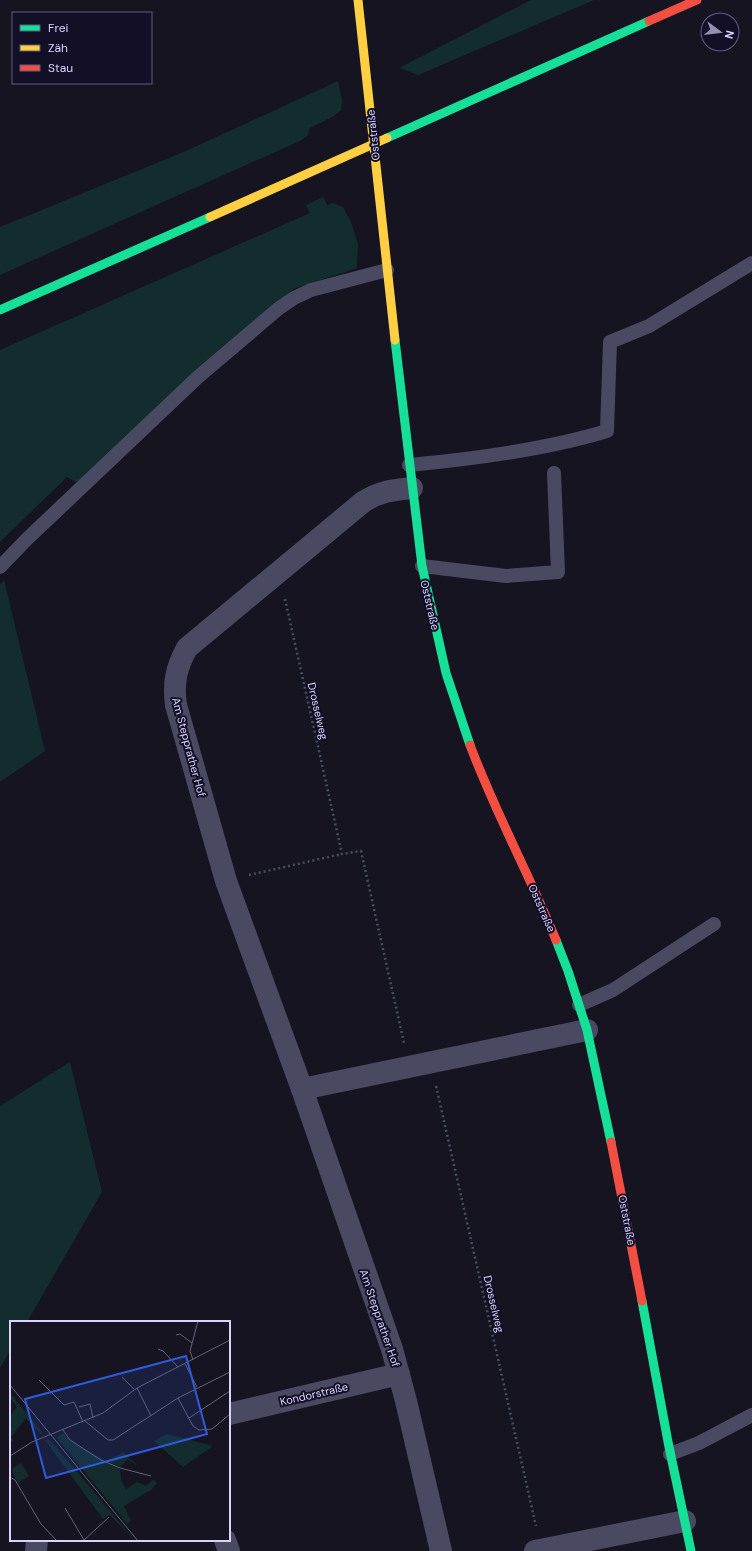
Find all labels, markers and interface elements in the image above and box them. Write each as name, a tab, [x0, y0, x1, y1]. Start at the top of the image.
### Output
legend	[12, 12, 152, 84]
north arrow	[700, 12, 740, 52]
text: Frei	[48, 20, 68, 36]
text: N	[722, 29, 737, 40]
text: Zäh	[48, 40, 68, 56]
text: Stau	[48, 60, 73, 76]
street label: Oststraße	[363, 109, 383, 161]
street label: Oststraße	[417, 579, 443, 631]
street label: Drosselweg	[305, 681, 331, 741]
street label: Am Stepprather Hof	[169, 696, 209, 798]
street label: Oststraße	[525, 882, 559, 934]
street label: Oststraße	[615, 1194, 639, 1246]
street label: Am Stepprather Hof	[357, 1267, 403, 1369]
street label: Drosselweg	[481, 1274, 507, 1334]
inset map	[10, 1321, 230, 1541]
street label: Kondorstraße	[279, 1379, 349, 1409]

